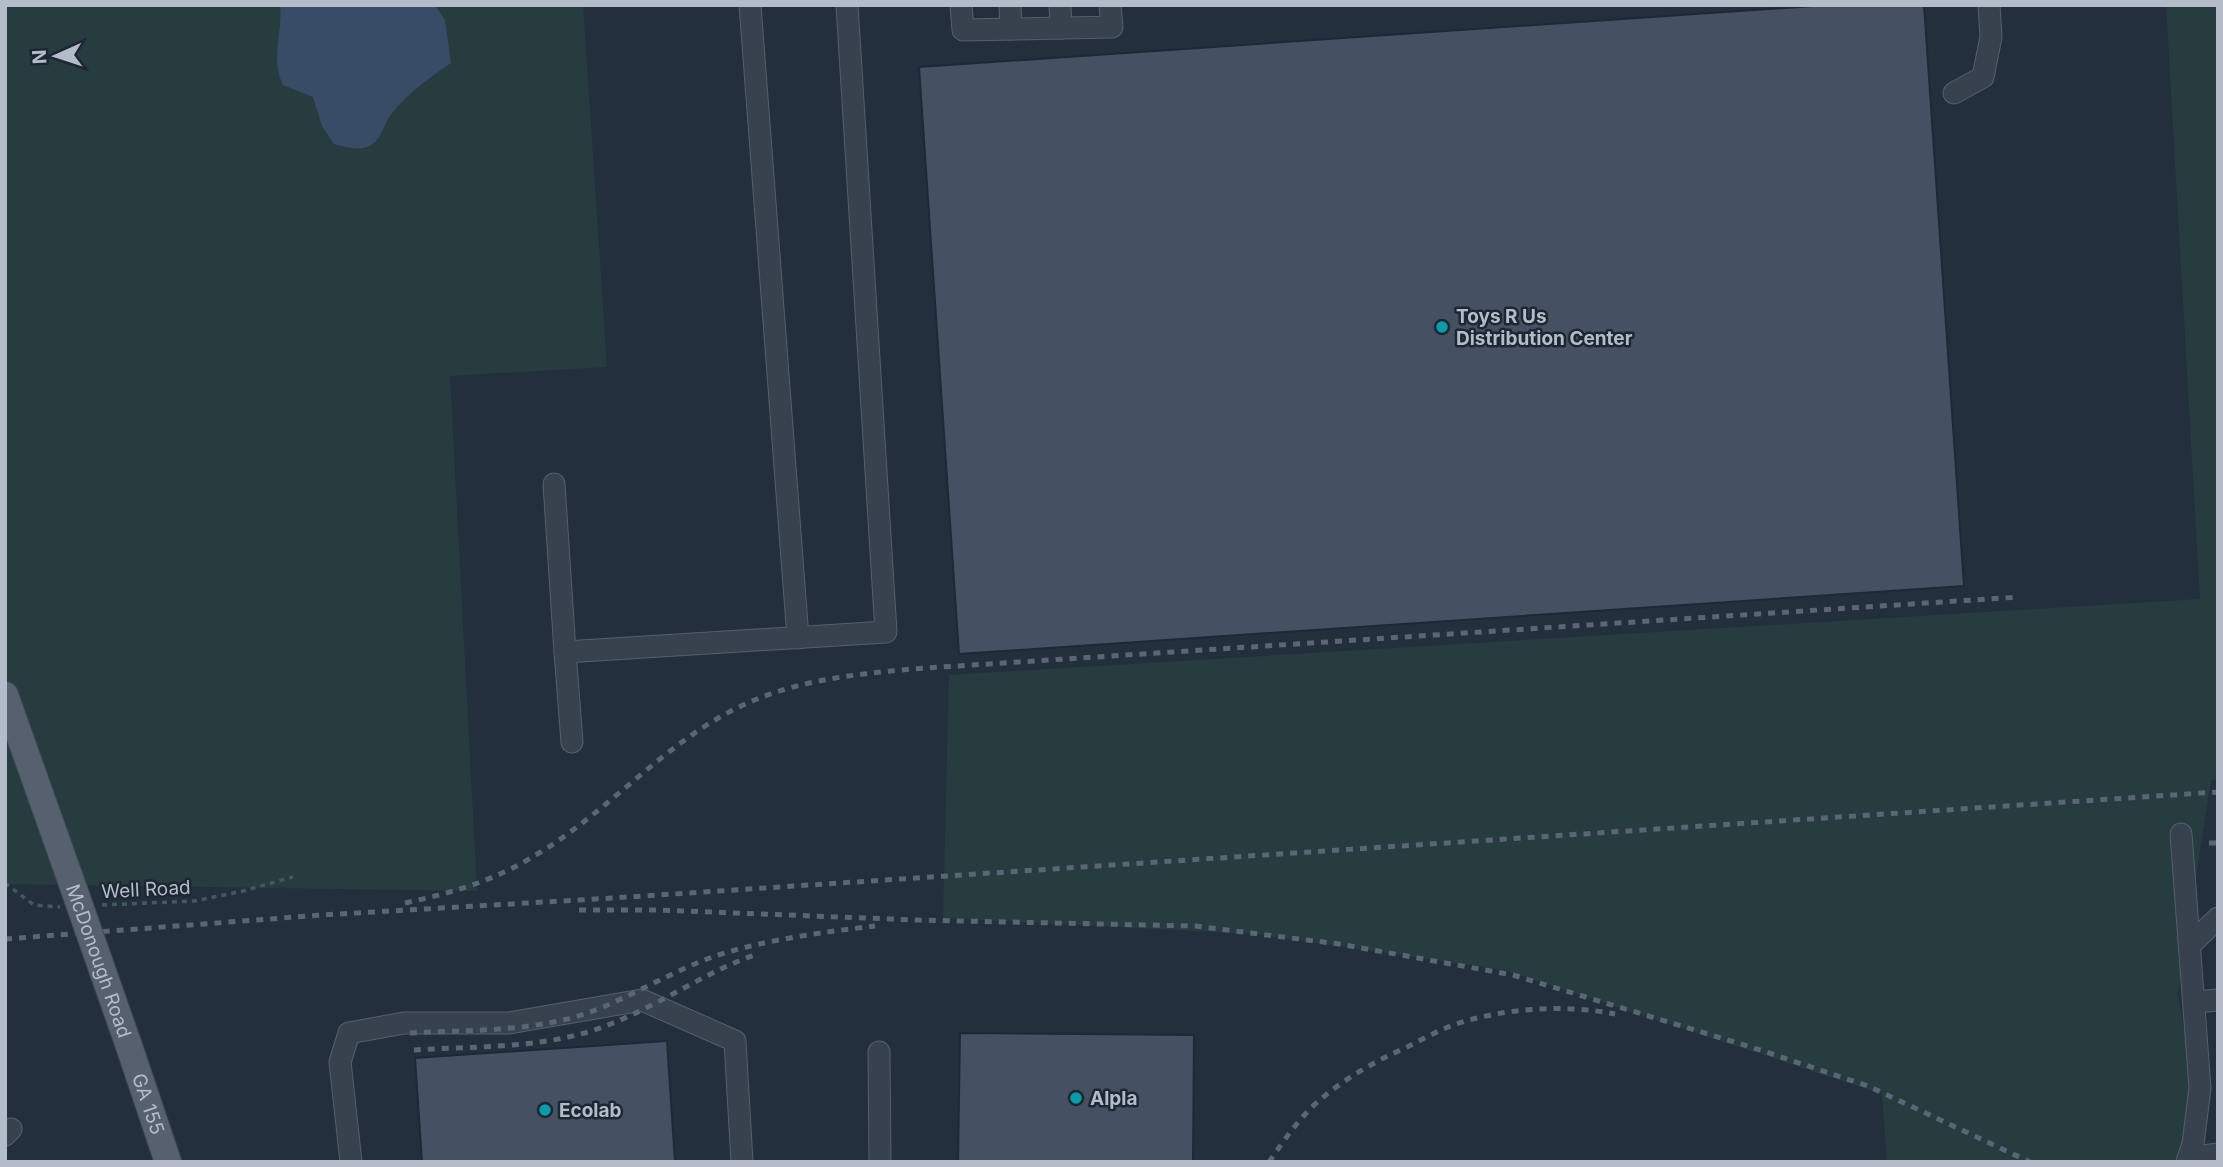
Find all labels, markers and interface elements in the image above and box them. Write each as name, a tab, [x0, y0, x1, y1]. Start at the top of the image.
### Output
north arrow	[21, 21, 91, 91]
text: N	[28, 49, 51, 65]
place label: Toys R Us Distribution Center	[1456, 305, 1633, 350]
marker: Toys R Us Distribution Center	[1434, 319, 1450, 335]
street label: Well Road	[101, 876, 191, 903]
street label: McDonough Road	[61, 881, 136, 1041]
street label: GA 155	[127, 1070, 169, 1138]
place label: Alpla	[1090, 1087, 1138, 1110]
marker: Alpla	[1068, 1090, 1084, 1106]
place label: Ecolab	[559, 1099, 622, 1122]
marker: Ecolab	[537, 1102, 553, 1118]

